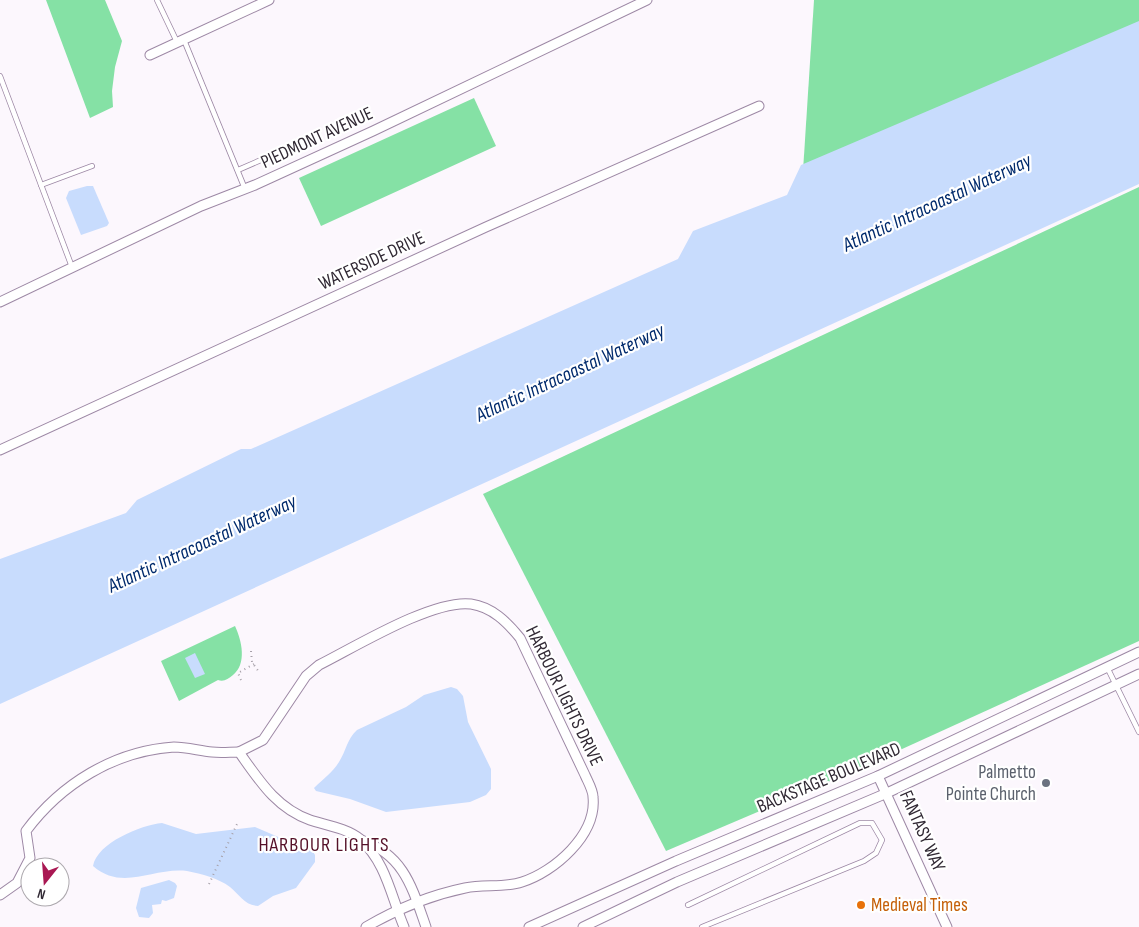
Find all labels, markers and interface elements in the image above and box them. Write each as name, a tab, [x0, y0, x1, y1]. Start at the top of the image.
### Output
street label: PIEDMONT AVENUE	[257, 102, 377, 174]
water label: Atlantic Intracoastal Waterway	[838, 148, 1036, 258]
street label: WATERSIDE DRIVE	[315, 226, 429, 296]
water label: Atlantic Intracoastal Waterway	[471, 318, 669, 428]
water label: Atlantic Intracoastal Waterway	[103, 489, 301, 599]
street label: HARBOUR LIGHTS DRIVE	[520, 622, 608, 770]
street label: BACKSTAGE BOULEVARD	[754, 737, 904, 819]
place label: Palmetto Pointe Church	[946, 761, 1036, 806]
marker: Palmetto Pointe Church	[1040, 777, 1052, 789]
street label: FANTASY WAY	[894, 787, 950, 875]
district label: HARBOUR LIGHTS	[258, 833, 390, 857]
north arrow	[20, 857, 70, 907]
text: N	[35, 885, 47, 903]
place label: Medieval Times	[871, 894, 968, 917]
marker: Medieval Times	[855, 899, 867, 911]

